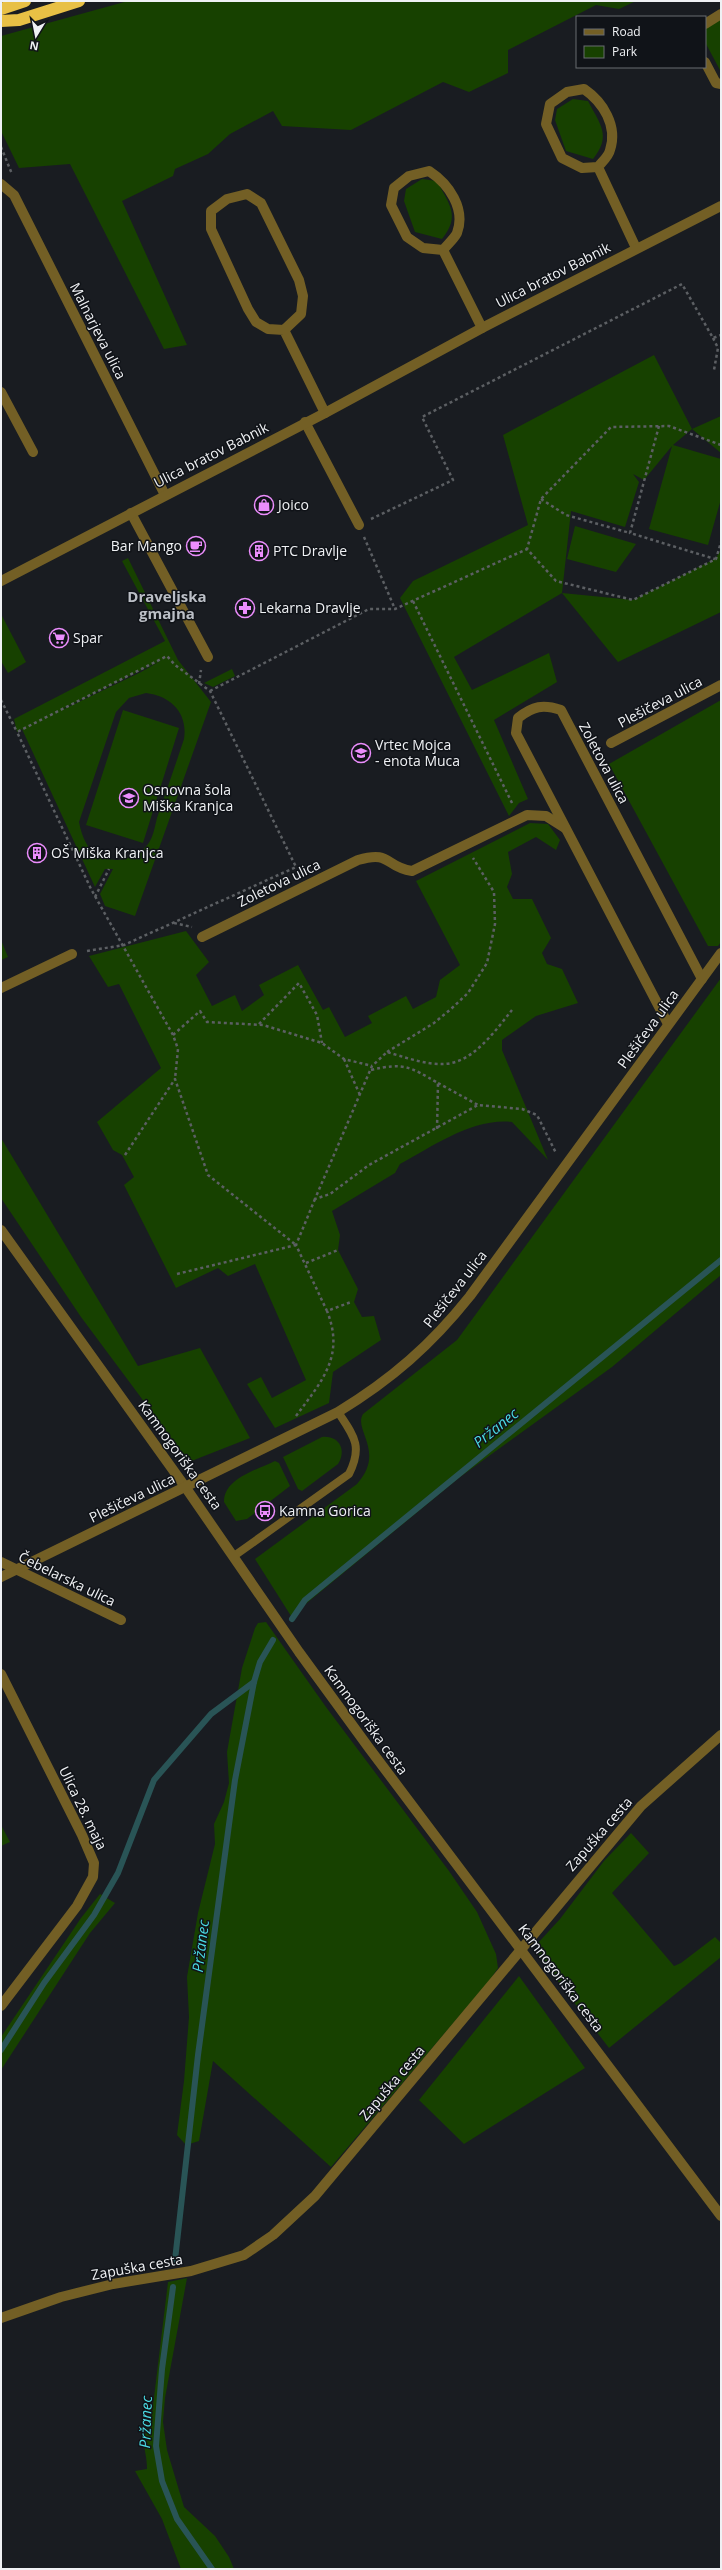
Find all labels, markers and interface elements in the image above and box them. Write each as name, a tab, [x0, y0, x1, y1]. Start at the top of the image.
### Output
north arrow	[16, 16, 56, 56]
legend	[576, 16, 706, 68]
text: Road	[612, 23, 641, 40]
text: N	[28, 38, 40, 55]
text: Park	[612, 43, 638, 60]
street label: Ulica bratov Babnik	[492, 237, 614, 312]
street label: Malnarjeva ulica	[66, 279, 131, 382]
street label: Ulica bratov Babnik	[150, 417, 272, 492]
shop icon: Joico	[253, 494, 275, 516]
place label: Joico	[276, 495, 309, 514]
cafe icon: Bar Mango	[185, 535, 207, 557]
place label: Bar Mango	[111, 536, 182, 555]
building icon: PTC Dravlje	[248, 540, 270, 562]
place label: PTC Dravlje	[273, 541, 347, 560]
district label: Draveljska gmajna	[127, 586, 207, 623]
pharmacy icon: Lekarna Dravlje	[234, 597, 256, 619]
place label: Lekarna Dravlje	[259, 598, 361, 617]
supermarket icon: Spar	[48, 627, 70, 649]
place label: Spar	[73, 628, 103, 647]
street label: Plešičeva ulica	[614, 671, 705, 732]
street label: Zoletova ulica	[575, 719, 634, 807]
place label: Vrtec Mojca - enota Muca	[375, 735, 460, 770]
school or university icon: Vrtec Mojca - enota Muca	[350, 742, 372, 764]
place label: Osnovna šola Miška Kranjca	[143, 780, 233, 815]
school or university icon: Osnovna šola Miška Kranjca	[118, 787, 140, 809]
building icon: OŠ Miška Kranjca	[26, 842, 48, 864]
place label: OŠ Miška Kranjca	[51, 843, 163, 862]
street label: Zoletova ulica	[234, 854, 323, 911]
street label: Plešičeva ulica	[613, 985, 683, 1072]
street label: Plešičeva ulica	[418, 1246, 491, 1331]
street label: Kamnogoriška cesta	[134, 1396, 227, 1513]
water label: Pržanec	[469, 1403, 522, 1452]
street label: Plešičeva ulica	[86, 1469, 178, 1527]
bus stop icon: Kamna Gorica	[254, 1500, 276, 1522]
place label: Kamna Gorica	[279, 1501, 371, 1520]
street label: Čebelarska ulica	[16, 1547, 119, 1610]
street label: Kamnogoriška cesta	[320, 1661, 413, 1778]
street label: Ulica 28. maja	[55, 1763, 112, 1853]
street label: Zapuška cesta	[561, 1793, 636, 1875]
water label: Pržanec	[187, 1918, 213, 1973]
street label: Kamnogoriška cesta	[514, 1920, 608, 2036]
street label: Zapuška cesta	[355, 2041, 429, 2124]
street label: Zapuška cesta	[90, 2249, 184, 2284]
water label: Pržanec	[134, 2395, 156, 2449]

